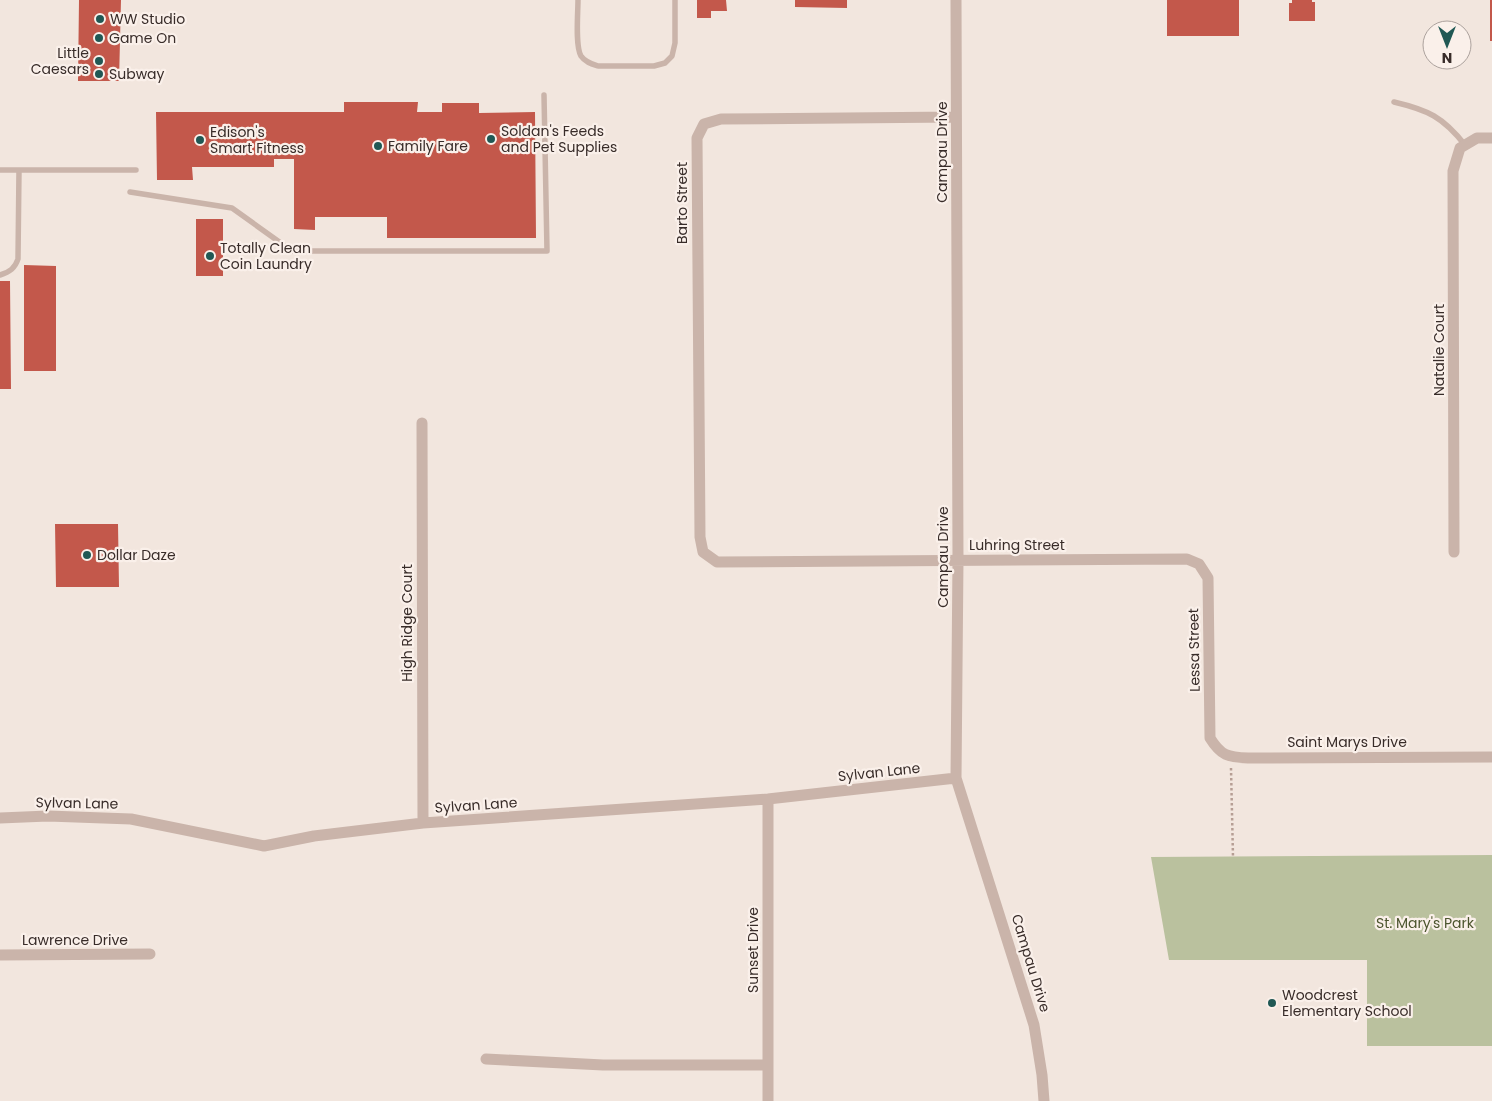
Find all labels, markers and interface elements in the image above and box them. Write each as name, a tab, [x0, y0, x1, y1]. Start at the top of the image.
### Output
place label: WW Studio	[110, 9, 185, 29]
marker: WW Studio	[94, 13, 106, 25]
north arrow	[1422, 20, 1472, 70]
place label: Game On	[109, 28, 176, 48]
marker: Game On	[93, 32, 105, 44]
place label: Little Caesars	[31, 43, 89, 79]
text: N	[1442, 48, 1452, 68]
marker: Little Caesars	[93, 55, 105, 67]
place label: Subway	[109, 64, 165, 84]
marker: Subway	[93, 68, 105, 80]
street label: Campau Drive	[932, 101, 952, 203]
place label: Soldan's Feeds and Pet Supplies	[501, 121, 617, 157]
place label: Edison's Smart Fitness	[210, 122, 304, 158]
marker: Soldan's Feeds and Pet Supplies	[485, 133, 497, 145]
marker: Edison's Smart Fitness	[194, 134, 206, 146]
place label: Family Fare	[388, 136, 468, 156]
marker: Family Fare	[372, 140, 384, 152]
street label: Barto Street	[672, 162, 692, 244]
place label: Totally Clean Coin Laundry	[220, 238, 312, 274]
marker: Totally Clean Coin Laundry	[204, 250, 216, 262]
street label: Natalie Court	[1429, 304, 1449, 396]
street label: Campau Drive	[933, 506, 953, 608]
street label: Luhring Street	[969, 535, 1065, 555]
place label: Dollar Daze	[97, 545, 176, 565]
marker: Dollar Daze	[81, 549, 93, 561]
street label: High Ridge Court	[397, 564, 417, 682]
street label: Lessa Street	[1183, 608, 1205, 692]
street label: Saint Marys Drive	[1287, 732, 1407, 752]
street label: Sylvan Lane	[837, 758, 921, 786]
street label: Sylvan Lane	[35, 792, 119, 814]
street label: Sylvan Lane	[434, 792, 518, 818]
street label: Sunset Drive	[743, 907, 763, 993]
street label: Campau Drive	[1007, 912, 1055, 1015]
park label: St. Mary's Park	[1376, 913, 1475, 933]
street label: Lawrence Drive	[22, 930, 128, 950]
place label: Woodcrest Elementary School	[1282, 985, 1412, 1021]
marker: Woodcrest Elementary School	[1266, 997, 1278, 1009]

